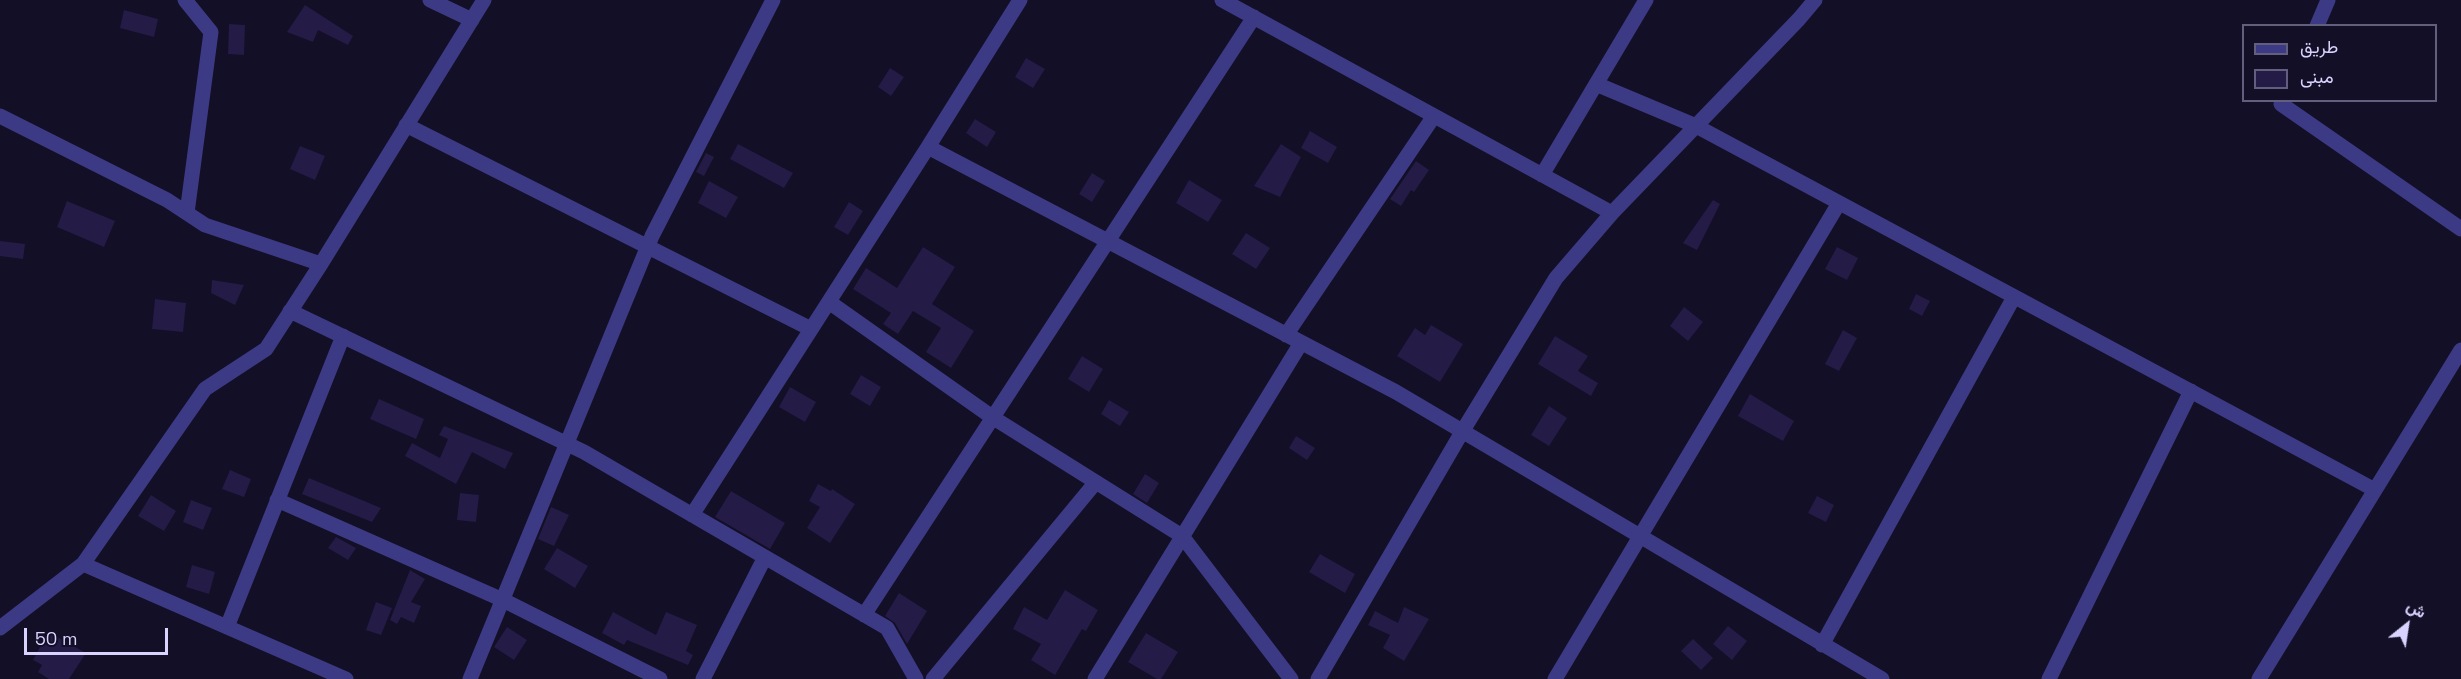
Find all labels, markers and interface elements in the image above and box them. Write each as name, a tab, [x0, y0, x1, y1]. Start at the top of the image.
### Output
legend	[2242, 24, 2437, 102]
text: طريق	[2300, 35, 2338, 58]
text: مبنى	[2300, 65, 2334, 88]
north arrow	[2377, 595, 2437, 655]
text: ش	[2403, 595, 2430, 623]
scale bar	[27, 616, 171, 654]
text: 50 m	[35, 627, 77, 650]

